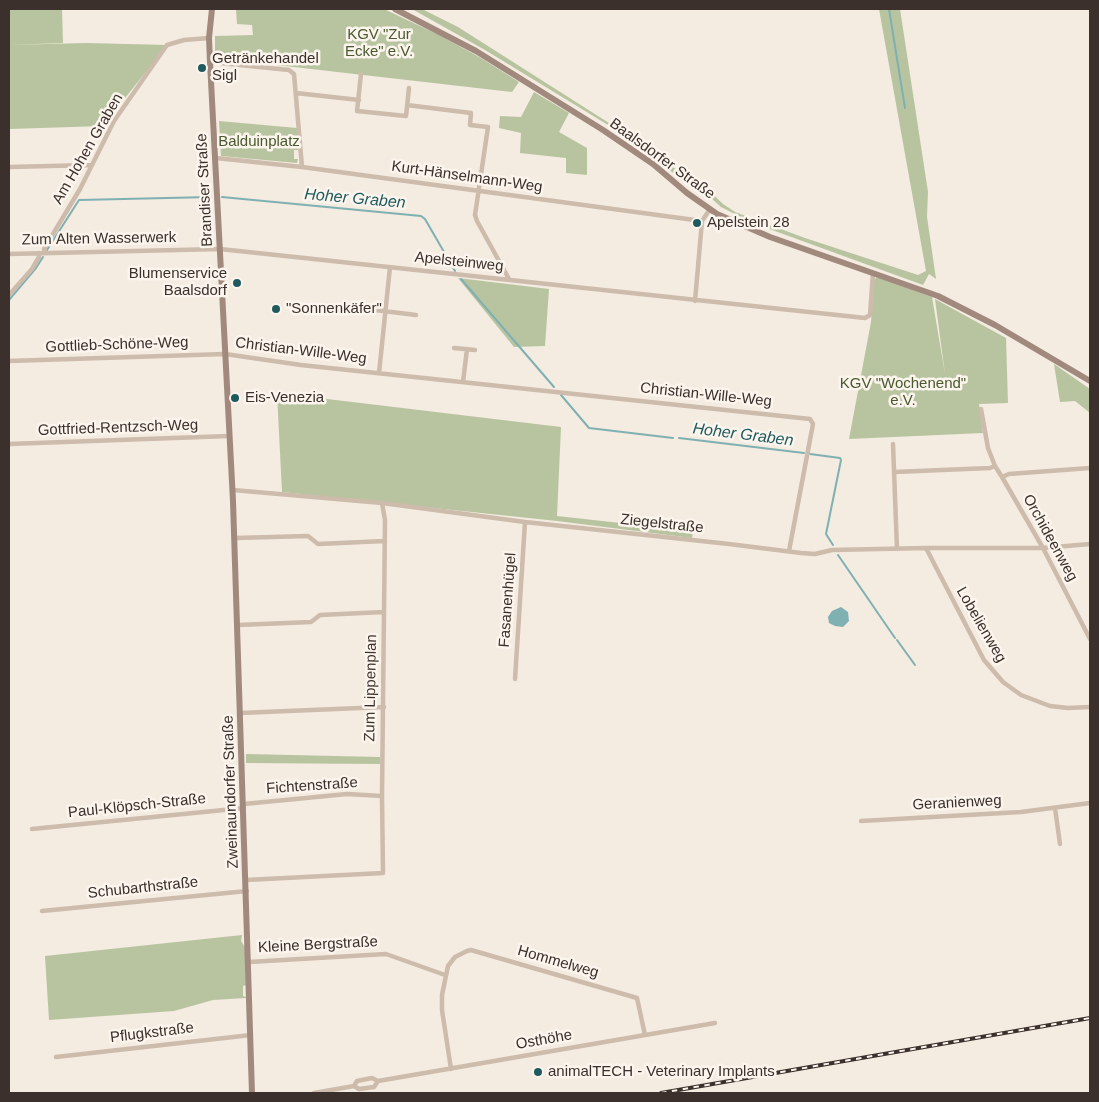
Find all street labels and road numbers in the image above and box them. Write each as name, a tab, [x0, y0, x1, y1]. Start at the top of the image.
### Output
street label: Am Hohen Graben	[49, 90, 127, 208]
street label: Baalsdorfer Straße	[606, 115, 718, 203]
street label: Brandiser Straße	[193, 133, 217, 247]
street label: Kurt-Hänselmann-Weg	[390, 157, 544, 197]
street label: Zum Alten Wasserwerk	[22, 229, 176, 249]
street label: Apelsteinweg	[414, 248, 504, 276]
street label: Gottlieb-Schöne-Weg	[45, 334, 189, 356]
street label: Christian-Wille-Weg	[234, 334, 368, 368]
street label: Christian-Wille-Weg	[639, 379, 773, 411]
street label: Gottfried-Rentzsch-Weg	[37, 416, 199, 440]
street label: Orchideenweg	[1019, 491, 1081, 585]
street label: Ziegelstraße	[620, 511, 704, 537]
street label: Fasanenhügel	[496, 552, 520, 648]
street label: Lobelienweg	[952, 584, 1010, 666]
street label: Zum Lippenplan	[361, 634, 381, 742]
street label: Zweinaundorfer Straße	[219, 715, 243, 869]
street label: Fichtenstraße	[266, 774, 358, 798]
street label: Paul-Klöpsch-Straße	[67, 790, 207, 822]
street label: Geranienweg	[912, 792, 1002, 814]
street label: Schubarthstraße	[87, 873, 199, 903]
street label: Kleine Bergstraße	[258, 933, 378, 957]
street label: Hommelweg	[515, 942, 601, 982]
street label: Pflugkstraße	[109, 1019, 195, 1047]
street label: Osthöhe	[515, 1026, 573, 1054]

